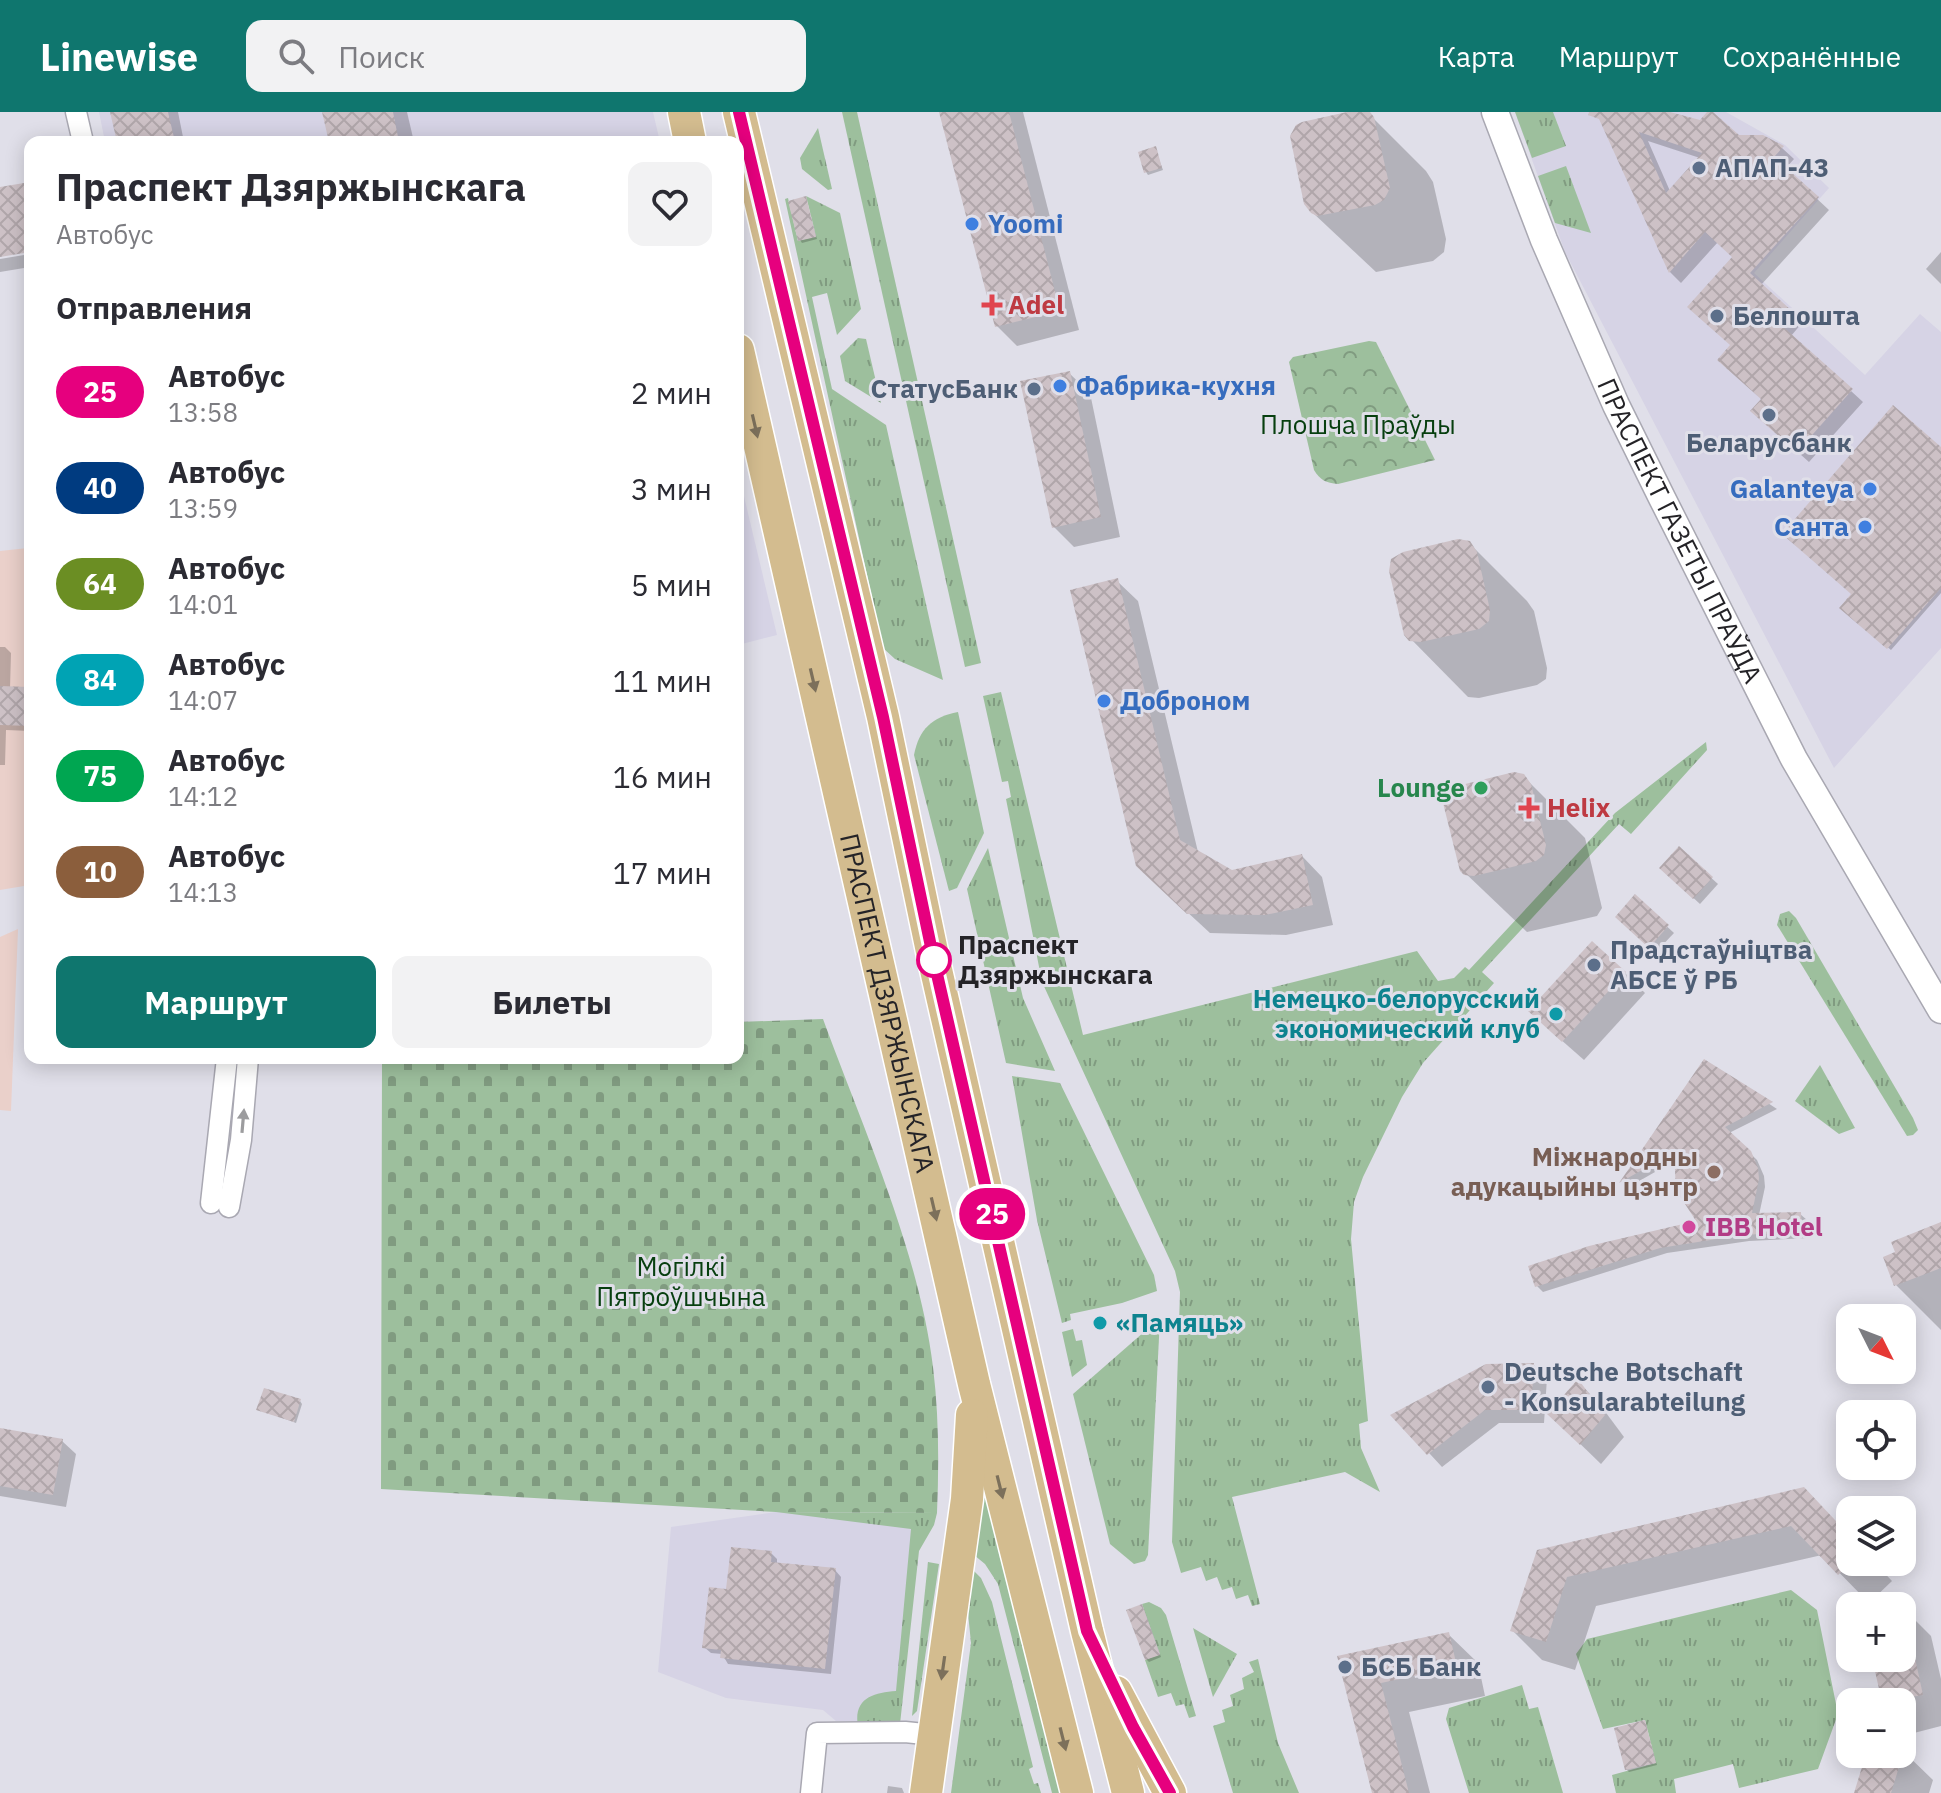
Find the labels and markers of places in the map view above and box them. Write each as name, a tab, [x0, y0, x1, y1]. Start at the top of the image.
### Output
place label: АПАП-43	[1715, 150, 1829, 184]
marker: АПАП-43	[1690, 159, 1708, 177]
place label: Yoomi	[988, 206, 1063, 240]
marker: Yoomi	[963, 215, 981, 233]
place label: Adel	[1008, 287, 1064, 321]
marker: Adel	[983, 296, 1001, 314]
place label: Белпошта	[1733, 298, 1860, 332]
marker: Белпошта	[1708, 307, 1726, 325]
place label: Фабрика-кухня	[1076, 368, 1276, 402]
place label: СтатусБанк	[871, 371, 1018, 405]
marker: Фабрика-кухня	[1051, 377, 1069, 395]
marker: СтатусБанк	[1025, 380, 1043, 398]
marker: Беларусбанк	[1760, 406, 1778, 424]
place label: Беларусбанк	[1686, 425, 1852, 459]
place label: Galanteya	[1730, 471, 1854, 505]
marker: Galanteya	[1861, 480, 1879, 498]
place label: Санта	[1774, 509, 1849, 543]
marker: Санта	[1856, 518, 1874, 536]
place label: Доброном	[1120, 683, 1250, 717]
marker: Доброном	[1095, 692, 1113, 710]
place label: Lounge	[1377, 770, 1465, 804]
marker: Lounge	[1472, 779, 1490, 797]
place label: Helix	[1547, 790, 1611, 824]
marker: Helix	[1518, 797, 1540, 819]
place label: Праспект Дзяржынскага	[958, 927, 1153, 991]
place label: Прадстаўніцтва АБСЕ ў РБ	[1610, 932, 1813, 996]
marker: Праспект Дзяржынскага	[917, 943, 951, 977]
marker: Прадстаўніцтва АБСЕ ў РБ	[1585, 956, 1603, 974]
place label: Немецко-белорусский экономический клуб	[1253, 981, 1540, 1045]
marker: Немецко-белорусский экономический клуб	[1547, 1005, 1565, 1023]
place label: Міжнародны адукацыйны цэнтр	[1451, 1139, 1698, 1203]
marker: Міжнародны адукацыйны цэнтр	[1705, 1163, 1723, 1181]
place label: IBB Hotel	[1705, 1209, 1823, 1243]
marker: IBB Hotel	[1680, 1218, 1698, 1236]
place label: «Памяць»	[1116, 1305, 1243, 1339]
marker: «Памяць»	[1091, 1314, 1109, 1332]
place label: Deutsche Botschaft - Konsularabteilung	[1504, 1354, 1746, 1418]
marker: Deutsche Botschaft - Konsularabteilung	[1479, 1378, 1497, 1396]
place label: БСБ Банк	[1361, 1649, 1481, 1683]
marker: БСБ Банк	[1336, 1658, 1354, 1676]

